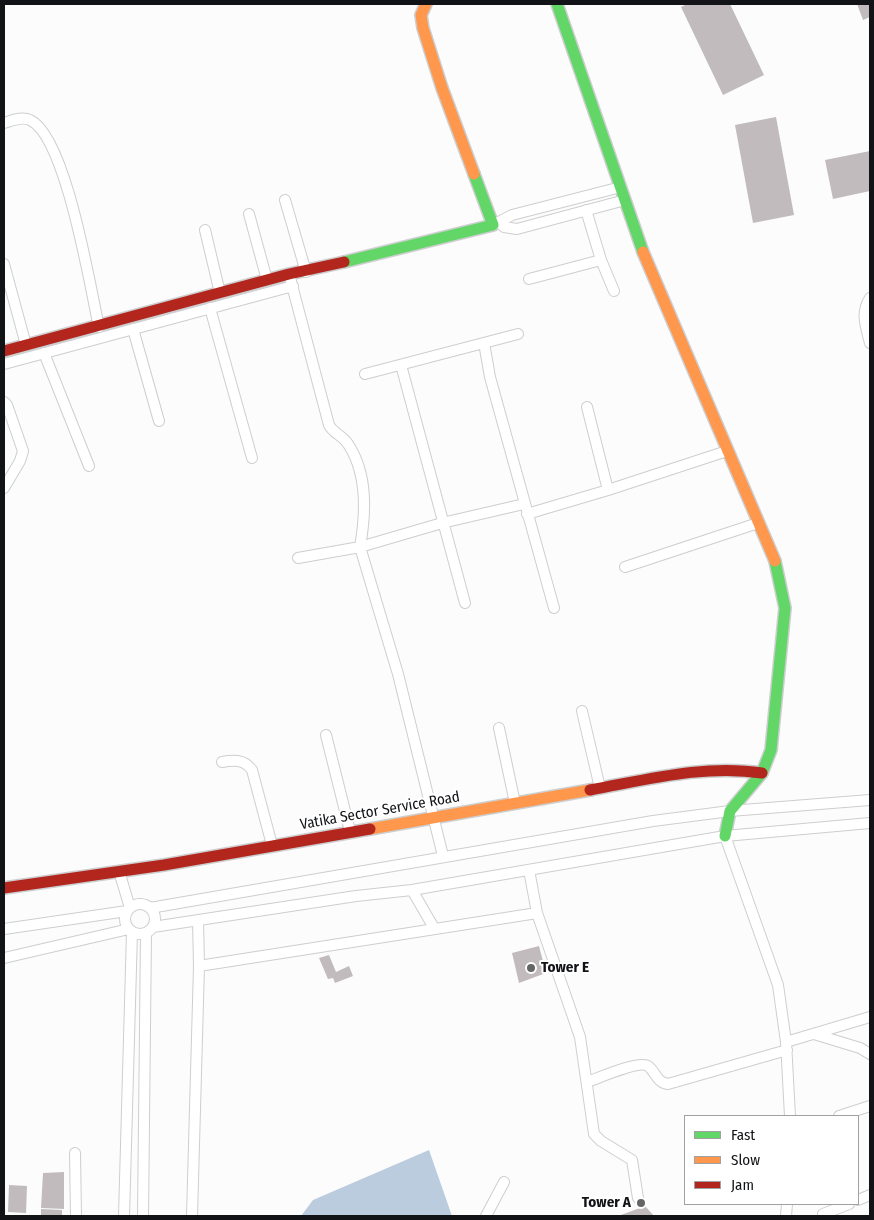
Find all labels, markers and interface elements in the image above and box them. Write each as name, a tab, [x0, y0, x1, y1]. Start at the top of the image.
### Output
street label: Vatika Sector Service Road	[299, 788, 461, 834]
place label: Tower E	[541, 959, 589, 977]
marker: Tower E	[525, 962, 537, 974]
legend	[684, 1115, 859, 1205]
text: Fast	[731, 1126, 755, 1144]
text: Slow	[731, 1151, 760, 1169]
text: Jam	[731, 1176, 754, 1194]
place label: Tower A	[582, 1194, 631, 1212]
marker: Tower A	[635, 1197, 647, 1209]

